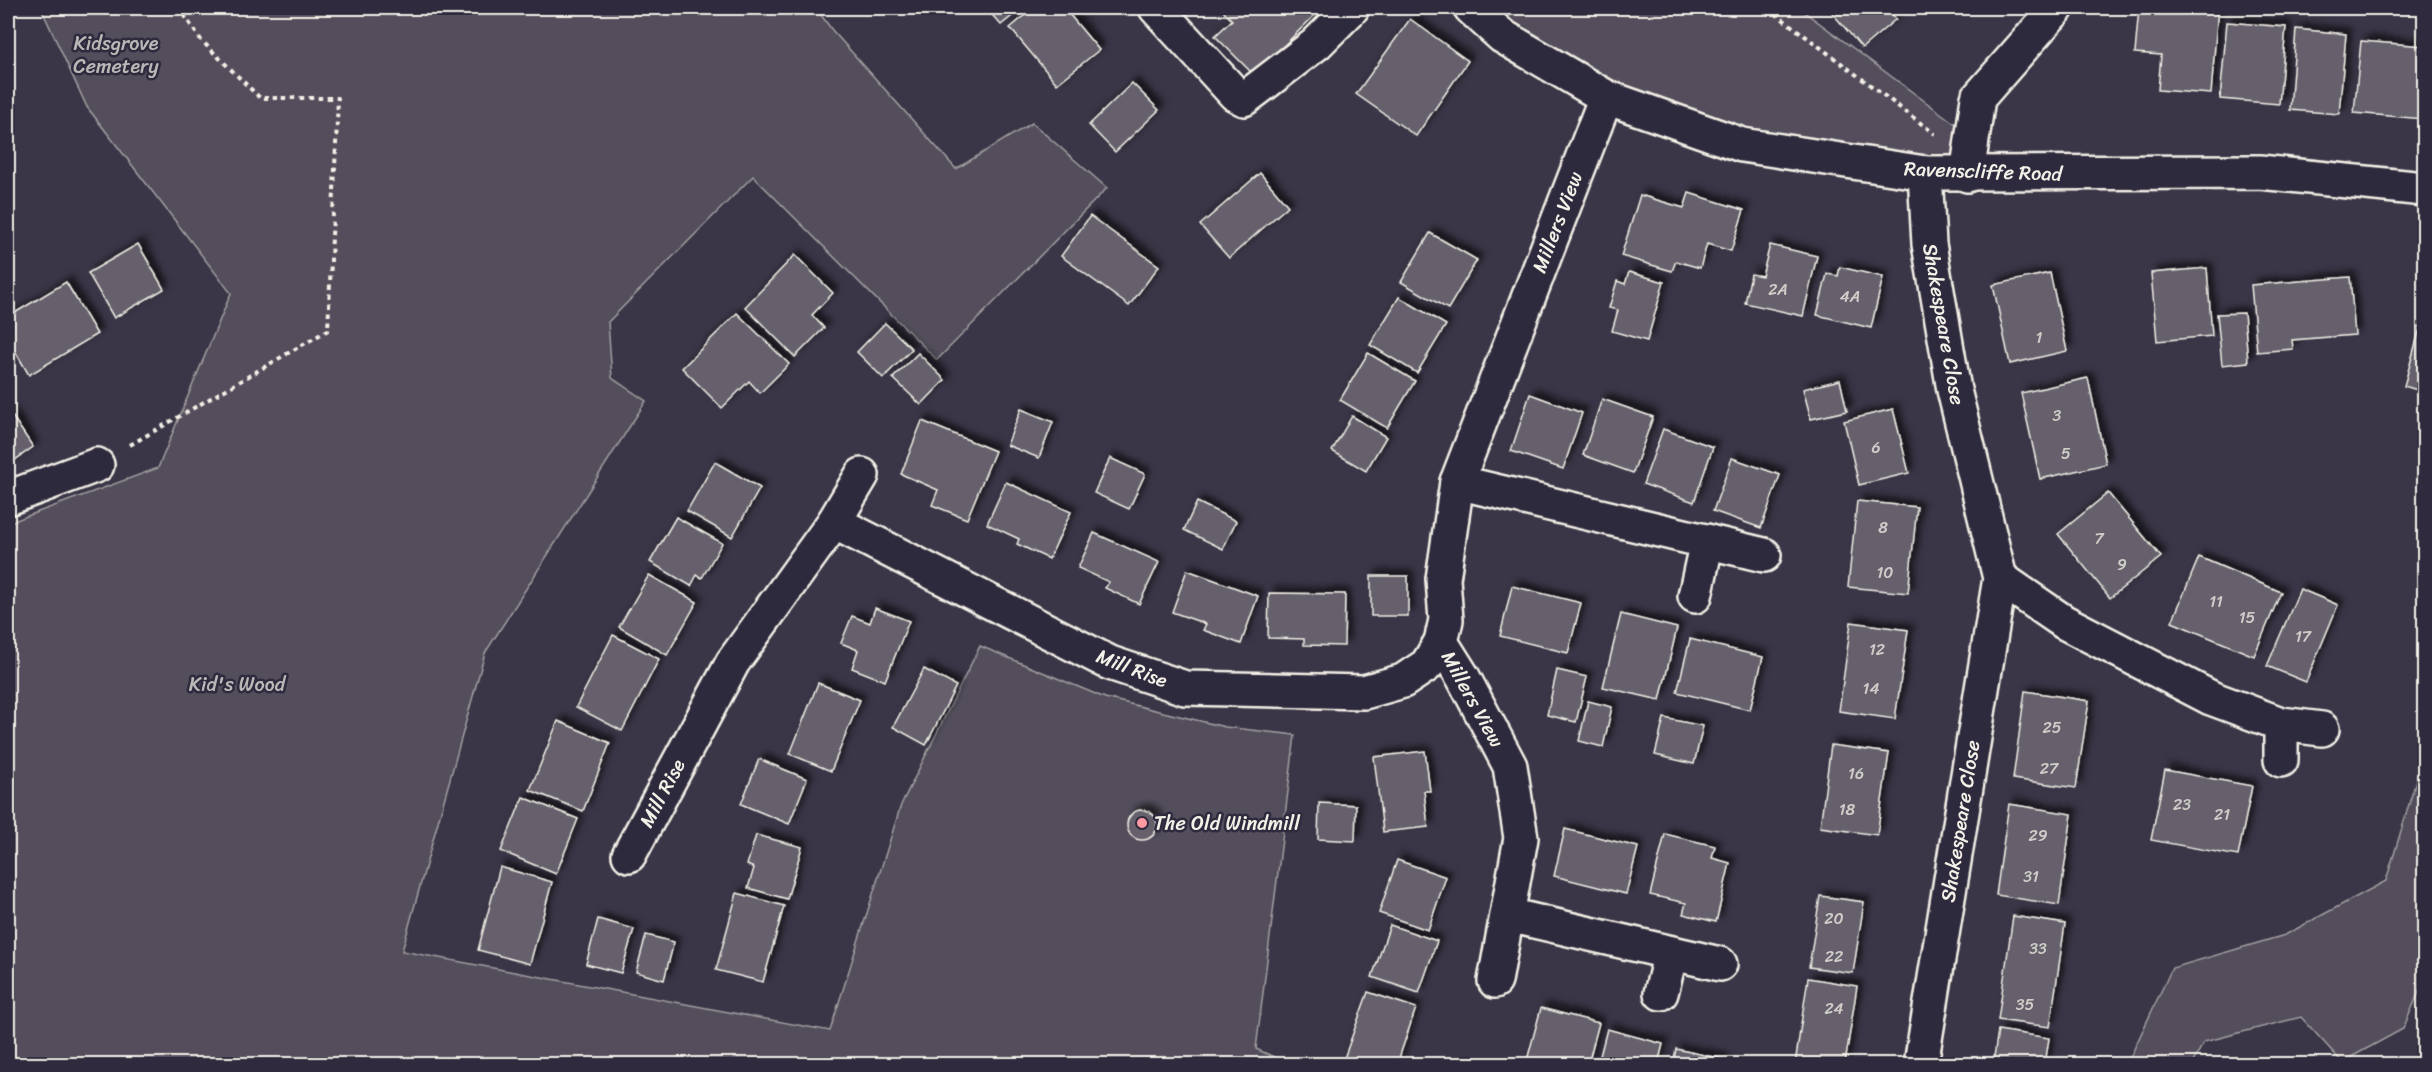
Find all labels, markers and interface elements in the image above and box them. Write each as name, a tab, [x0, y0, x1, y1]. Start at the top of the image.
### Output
park label: Kidsgrove Cemetery	[73, 26, 159, 84]
street label: Ravenscliffe Road	[1903, 151, 2064, 192]
street label: Millers View	[1522, 166, 1593, 278]
street label: Shakespeare Close	[1912, 240, 1975, 408]
house number: 2A	[1768, 275, 1788, 304]
house number: 4A	[1840, 282, 1860, 311]
house number: 1	[2036, 323, 2043, 352]
house number: 3	[2053, 401, 2062, 430]
house number: 6	[1871, 433, 1881, 462]
house number: 5	[2061, 439, 2071, 468]
house number: 8	[1878, 513, 1888, 542]
house number: 7	[2094, 524, 2104, 553]
house number: 9	[2117, 550, 2127, 579]
house number: 10	[1877, 558, 1893, 587]
house number: 11	[2209, 587, 2223, 616]
house number: 15	[2239, 603, 2256, 632]
house number: 17	[2295, 622, 2312, 651]
house number: 12	[1869, 635, 1885, 664]
street label: Mill Rise	[1091, 639, 1173, 698]
street label: Millers View	[1431, 644, 1514, 754]
park label: Kid's Wood	[189, 667, 287, 702]
house number: 14	[1863, 674, 1879, 703]
house number: 25	[2042, 713, 2062, 742]
street label: Shakespeare Close	[1930, 738, 1991, 905]
street label: Mill Rise	[630, 752, 695, 834]
house number: 27	[2040, 754, 2059, 783]
house number: 16	[1848, 759, 1864, 788]
house number: 23	[2173, 790, 2191, 819]
house number: 18	[1839, 795, 1856, 824]
house number: 21	[2214, 800, 2230, 829]
place label: The Old Windmill	[1154, 806, 1301, 841]
marker: The Old Windmill	[1135, 816, 1149, 830]
house number: 29	[2028, 821, 2048, 850]
house number: 31	[2023, 862, 2039, 891]
house number: 20	[1824, 904, 1844, 933]
house number: 33	[2029, 934, 2047, 963]
house number: 22	[1825, 942, 1843, 971]
house number: 35	[2016, 990, 2035, 1019]
house number: 24	[1824, 994, 1844, 1023]

